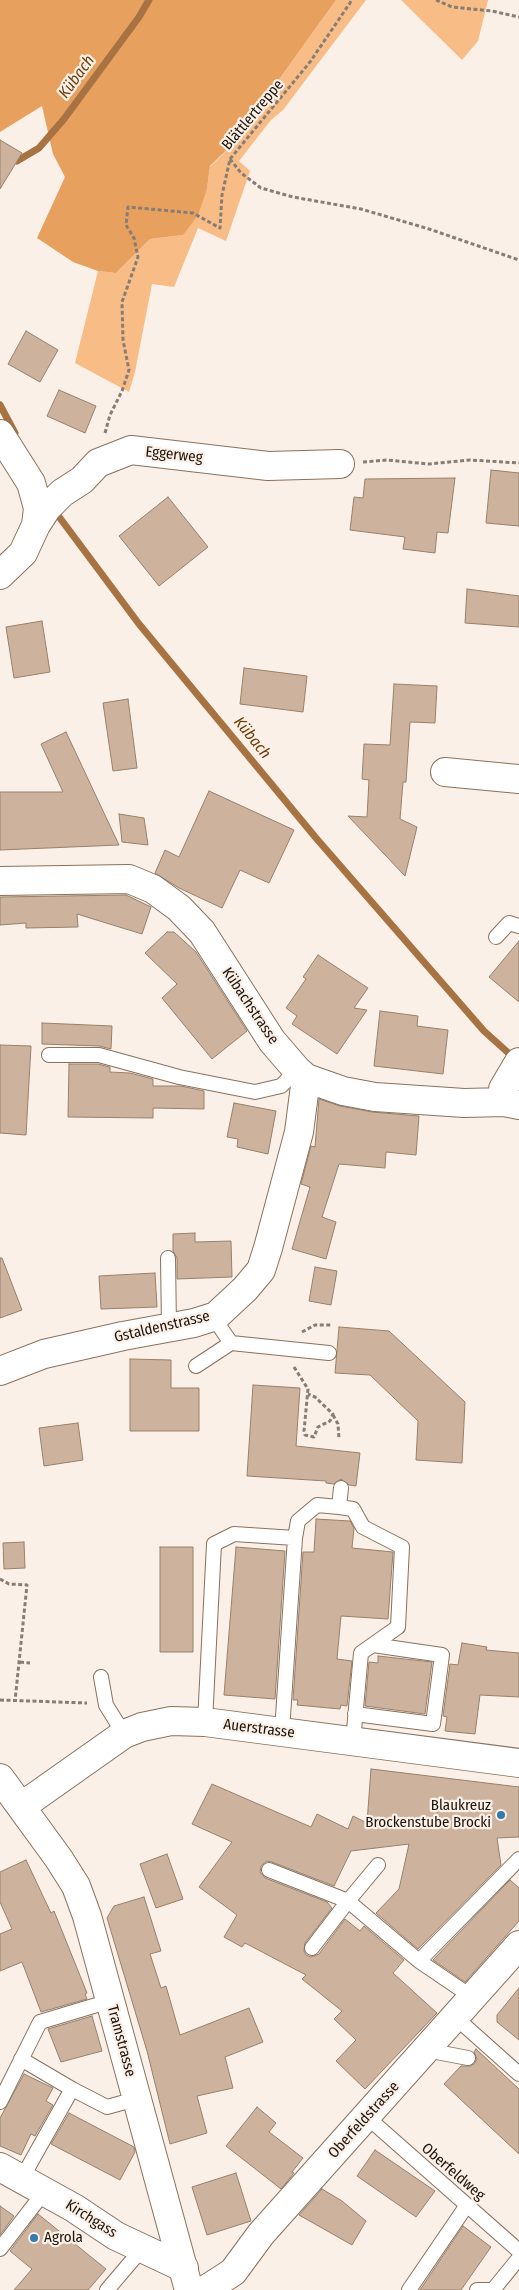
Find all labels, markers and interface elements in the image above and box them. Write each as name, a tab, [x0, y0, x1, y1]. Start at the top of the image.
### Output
water label: Kübach	[55, 52, 99, 102]
street label: Blättlertreppe	[218, 76, 288, 154]
street label: Eggerweg	[144, 443, 204, 467]
water label: Kübach	[229, 713, 275, 763]
street label: Kübachstrasse	[218, 964, 282, 1048]
street label: Gstaldenstrasse	[112, 1307, 212, 1347]
street label: Auerstrasse	[222, 1716, 296, 1742]
place label: Blaukreuz Brockenstube Brocki	[365, 1797, 491, 1832]
marker: Blaukreuz Brockenstube Brocki	[495, 1809, 507, 1821]
street label: Tramstrasse	[103, 2003, 139, 2079]
street label: Oberfeldstrasse	[325, 2078, 403, 2162]
street label: Oberfeldweg	[418, 2140, 488, 2204]
street label: Kirchgass	[62, 2196, 120, 2242]
place label: Agrola	[44, 2229, 83, 2247]
marker: Agrola	[28, 2232, 40, 2244]

